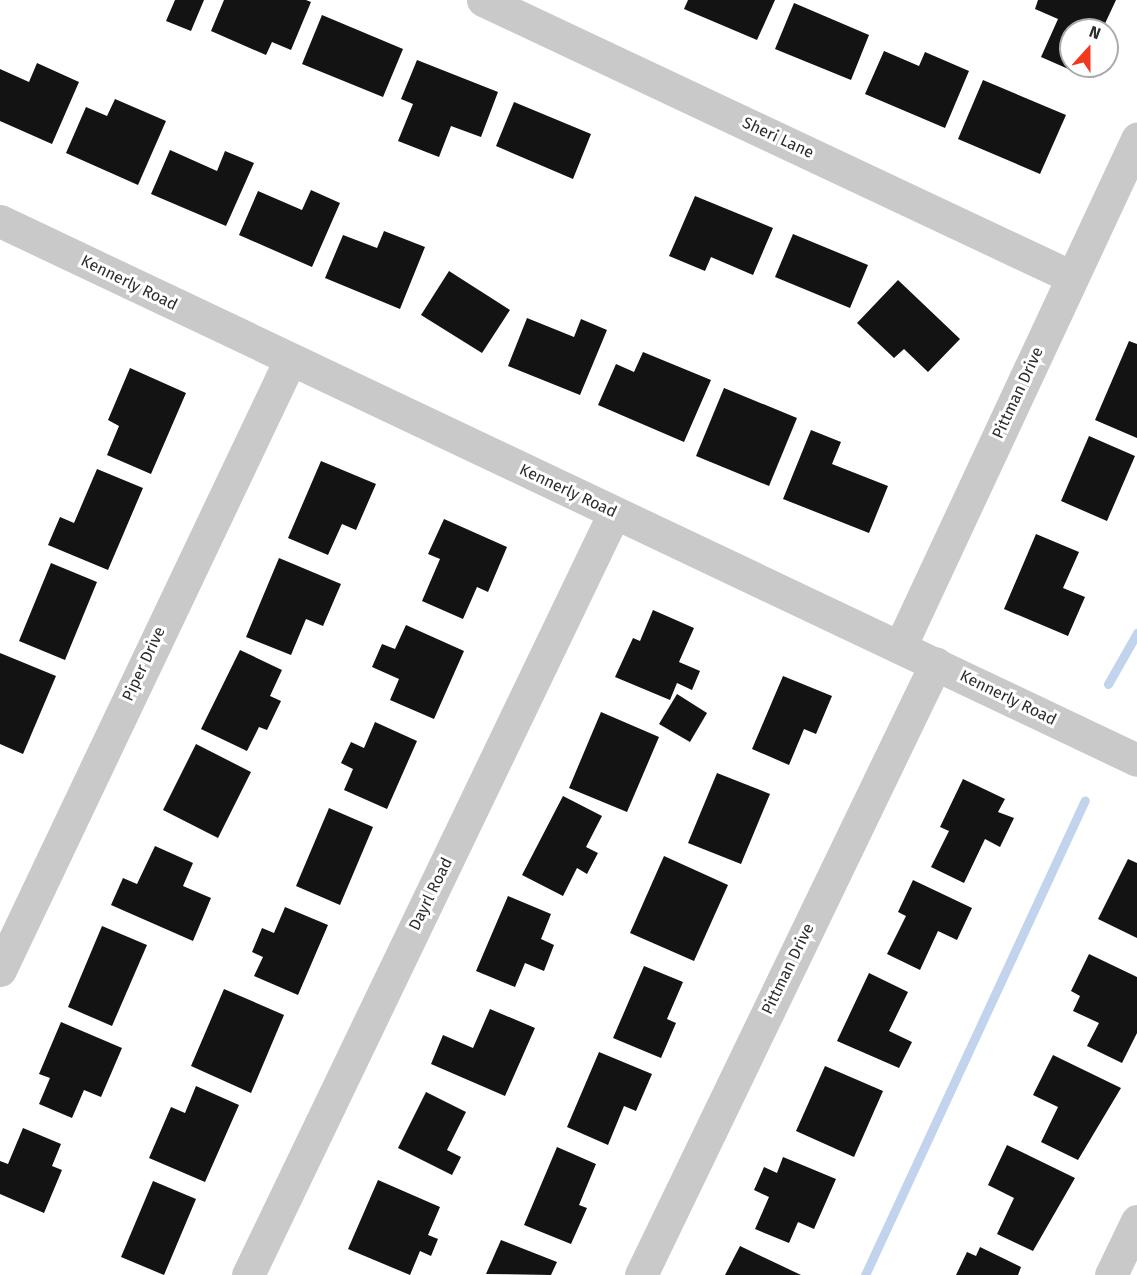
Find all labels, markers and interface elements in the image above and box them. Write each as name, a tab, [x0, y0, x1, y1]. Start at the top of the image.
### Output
north arrow	[1059, 18, 1119, 78]
text: N	[1087, 22, 1103, 43]
street label: Sheri Lane	[739, 113, 817, 163]
street label: Kennerly Road	[78, 251, 180, 315]
street label: Pittman Drive	[988, 344, 1048, 442]
street label: Kennerly Road	[516, 460, 620, 522]
street label: Piper Drive	[118, 624, 170, 704]
street label: Kennerly Road	[957, 666, 1059, 730]
street label: Dayrl Road	[405, 855, 457, 933]
street label: Pittman Drive	[758, 920, 818, 1018]

